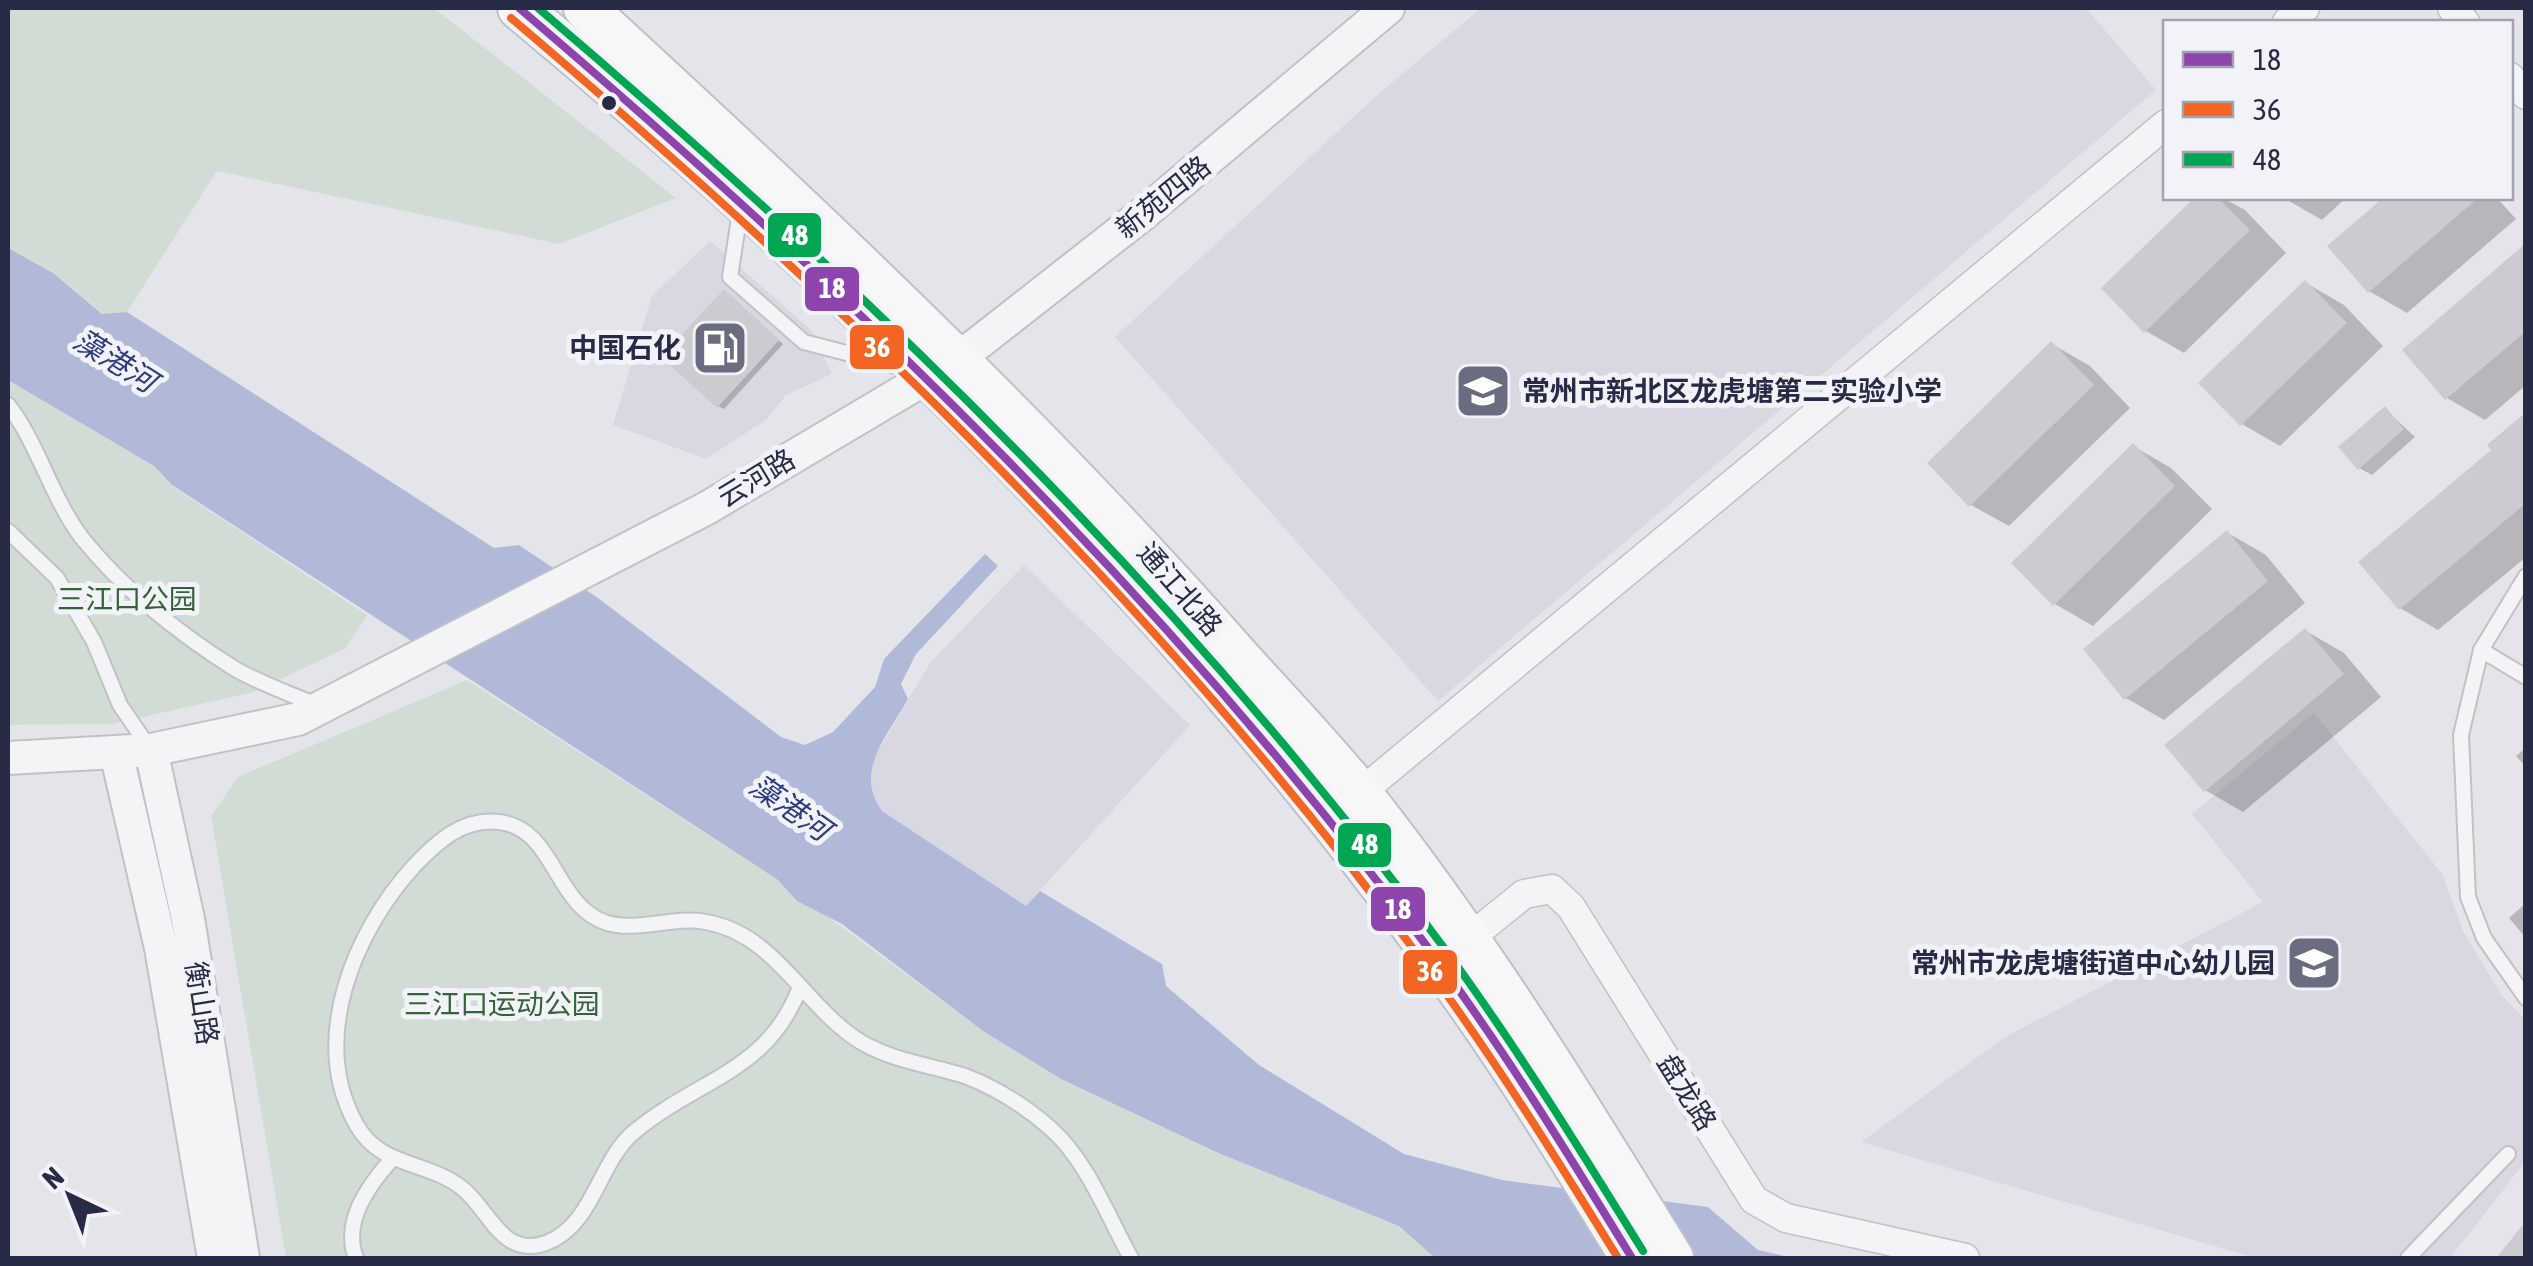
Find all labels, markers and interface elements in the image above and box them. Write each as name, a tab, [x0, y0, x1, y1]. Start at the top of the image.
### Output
legend	[2163, 20, 2513, 200]
text: 18	[2253, 42, 2281, 76]
text: 36	[2253, 92, 2281, 126]
unlabelled marker	[599, 93, 619, 113]
text: 48	[2253, 142, 2281, 176]
street label: 新苑四路	[1109, 149, 1217, 245]
line badge: 48	[766, 211, 823, 259]
text: 48	[781, 219, 808, 251]
line badge: 18	[803, 265, 861, 313]
text: 18	[819, 272, 845, 304]
fuel station icon: 中国石化	[690, 318, 750, 378]
water label: 藻港河	[68, 322, 167, 401]
line badge: 36	[848, 323, 906, 371]
text: 36	[864, 331, 890, 363]
place label: 中国石化	[569, 332, 681, 364]
school or university icon: 常州市新北区龙虎塘第二实验小学	[1453, 361, 1513, 421]
place label: 常州市新北区龙虎塘第二实验小学	[1522, 375, 1942, 407]
street label: 云河路	[712, 443, 800, 513]
street label: 通江北路	[1131, 536, 1229, 642]
park label: 三江口公园	[57, 583, 197, 615]
water label: 藻港河	[744, 767, 841, 850]
line badge: 48	[1336, 821, 1393, 869]
text: 48	[1351, 828, 1378, 860]
line badge: 18	[1369, 885, 1427, 933]
text: 18	[1385, 893, 1411, 925]
school or university icon: 常州市龙虎塘街道中心幼儿园	[2284, 933, 2344, 993]
place label: 常州市龙虎塘街道中心幼儿园	[1911, 947, 2275, 979]
line badge: 36	[1401, 948, 1459, 996]
text: 36	[1417, 955, 1443, 987]
street label: 衡山路	[180, 959, 224, 1047]
park label: 三江口运动公园	[404, 988, 600, 1020]
street label: 盘龙路	[1651, 1048, 1723, 1136]
north arrow	[20, 1146, 120, 1246]
text: N	[36, 1160, 70, 1195]

